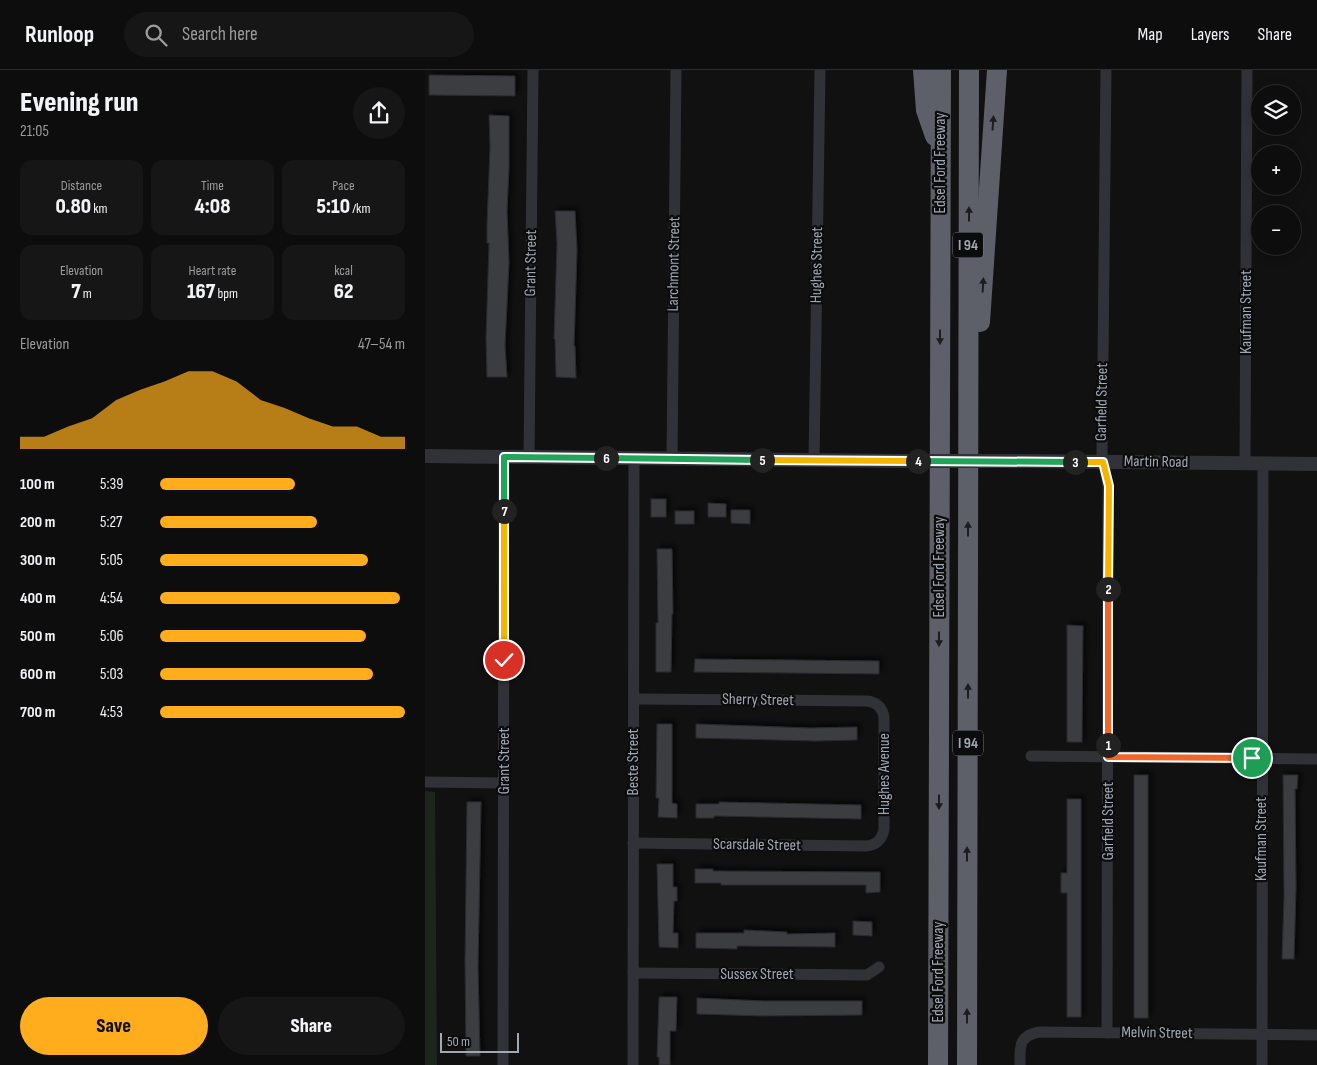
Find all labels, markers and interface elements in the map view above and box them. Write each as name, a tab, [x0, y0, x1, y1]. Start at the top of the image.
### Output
search box	[124, 12, 474, 57]
text: Runloop	[25, 20, 94, 49]
icon: search	[142, 21, 170, 49]
text: Search here	[182, 23, 258, 46]
text: Map	[1138, 24, 1163, 45]
text: Layers	[1191, 24, 1230, 45]
text: Share	[1258, 24, 1292, 45]
map controls	[1251, 85, 1301, 255]
button: layers	[1251, 85, 1301, 135]
text: Evening run	[20, 86, 138, 119]
button: share	[353, 87, 405, 139]
street label: Edsel Ford Freeway	[931, 112, 950, 214]
one-way arrow	[990, 115, 998, 131]
text: 21:05	[20, 122, 49, 141]
button: +	[1251, 145, 1301, 195]
text: Distance	[61, 177, 102, 194]
text: Time	[201, 177, 224, 194]
text: Pace	[332, 177, 355, 194]
text: 0.80	[55, 194, 91, 219]
text: 4:08	[195, 194, 230, 219]
text: 5:10	[317, 194, 350, 219]
text: km	[91, 200, 108, 217]
text: /km	[350, 200, 370, 217]
button: −	[1251, 205, 1301, 255]
one-way arrow	[965, 206, 973, 222]
street label: Larchmont Street	[664, 216, 684, 312]
street label: Hughes Street	[807, 226, 827, 303]
street label: Grant Street	[521, 229, 541, 296]
road number: I 94	[953, 232, 983, 258]
text: Elevation	[60, 262, 103, 279]
text: Heart rate	[189, 262, 236, 279]
text: kcal	[334, 262, 353, 279]
street label: Kaufman Street	[1237, 270, 1256, 354]
one-way arrow	[979, 277, 987, 293]
text: 7	[71, 279, 81, 304]
text: 167	[187, 279, 215, 304]
text: 62	[334, 279, 353, 304]
text: m	[81, 285, 92, 302]
text: bpm	[215, 285, 238, 302]
one-way arrow	[936, 329, 944, 345]
text: Elevation	[20, 335, 69, 354]
text: 47–54 m	[358, 335, 405, 354]
street label: Garfield Street	[1092, 363, 1112, 441]
pin: 6	[593, 446, 619, 470]
pin: 5	[749, 448, 775, 472]
pin: 4	[905, 448, 931, 474]
text: 6	[603, 450, 610, 467]
pin: 3	[1063, 450, 1087, 474]
text: 5	[759, 452, 766, 469]
street label: Martin Road	[1124, 452, 1188, 472]
text: 4	[915, 453, 922, 470]
text: 3	[1072, 454, 1079, 471]
text: 100 m	[20, 475, 55, 494]
text: 5:39	[100, 475, 123, 494]
pin: 7	[491, 498, 517, 524]
text: 7	[501, 503, 508, 520]
text: 200 m	[20, 513, 55, 532]
text: 5:27	[100, 513, 122, 532]
street label: Edsel Ford Freeway	[930, 516, 949, 618]
one-way arrow	[964, 521, 972, 537]
text: 300 m	[20, 551, 56, 570]
text: 5:05	[100, 551, 123, 570]
pin: 2	[1095, 576, 1121, 602]
text: 2	[1105, 581, 1112, 598]
text: 400 m	[20, 589, 56, 608]
text: 4:54	[100, 589, 123, 608]
text: 500 m	[20, 627, 55, 646]
text: 5:06	[100, 627, 124, 646]
one-way arrow	[935, 632, 943, 648]
pin	[483, 639, 525, 681]
icon: check	[490, 646, 518, 674]
text: 600 m	[20, 665, 56, 684]
text: 5:03	[100, 665, 123, 684]
one-way arrow	[964, 683, 972, 699]
street label: Sherry Street	[722, 690, 794, 710]
text: 700 m	[20, 703, 55, 722]
text: 4:53	[100, 703, 123, 722]
street label: Grant Street	[495, 728, 514, 794]
street label: Beste Street	[624, 728, 643, 795]
road number: I 94	[953, 730, 983, 756]
pin: 1	[1095, 732, 1121, 758]
street label: Hughes Avenue	[875, 733, 894, 815]
text: 1	[1106, 737, 1111, 754]
pin	[1231, 737, 1273, 779]
icon: arrive	[1238, 744, 1266, 772]
street label: Garfield Street	[1099, 782, 1118, 860]
one-way arrow	[935, 794, 943, 810]
street label: Kaufman Street	[1252, 797, 1271, 881]
street label: Scarsdale Street	[713, 835, 801, 855]
one-way arrow	[963, 846, 971, 862]
street label: Edsel Ford Freeway	[929, 921, 948, 1023]
street label: Sussex Street	[720, 965, 794, 984]
button: Save	[20, 997, 208, 1055]
button: Share	[218, 997, 405, 1055]
one-way arrow	[963, 1008, 971, 1024]
street label: Melvin Street	[1121, 1023, 1193, 1043]
scale bar	[440, 1030, 519, 1053]
text: 50 m	[447, 1033, 470, 1050]

